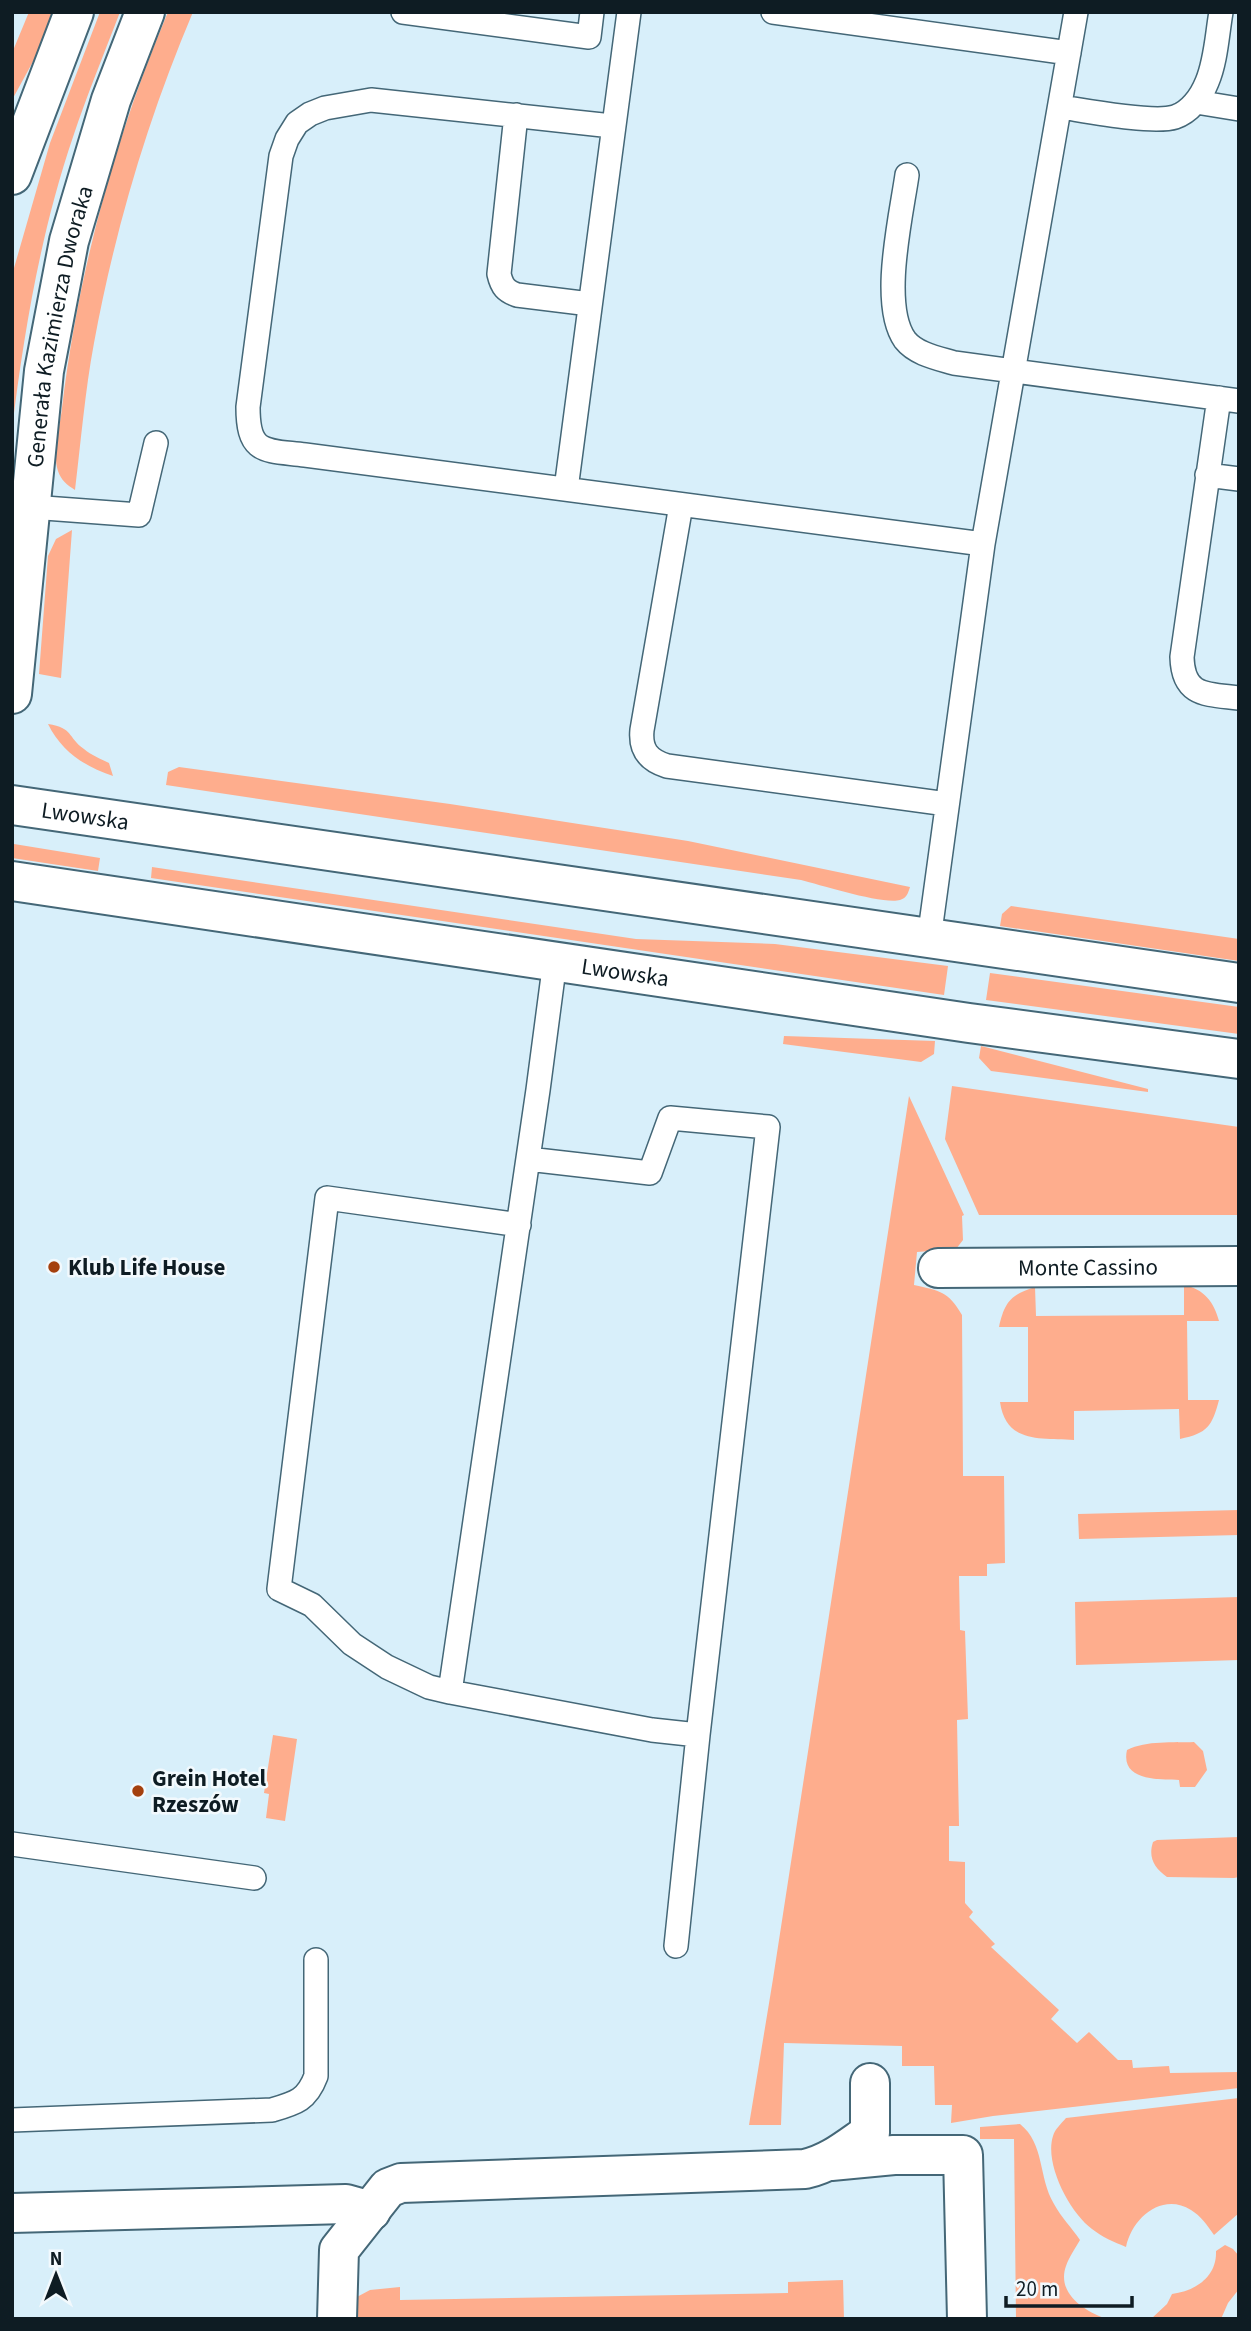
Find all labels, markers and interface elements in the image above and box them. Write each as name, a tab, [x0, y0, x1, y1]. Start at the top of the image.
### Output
street label: Generała Kazimierza Dworaka	[18, 181, 101, 469]
street label: Lwowska	[39, 793, 131, 838]
street label: Lwowska	[579, 949, 671, 995]
street label: Monte Cassino	[1018, 1250, 1158, 1284]
place label: Klub Life House	[68, 1251, 225, 1284]
marker: Klub Life House	[46, 1259, 62, 1275]
place label: Grein Hotel Rzeszów	[152, 1762, 267, 1821]
marker: Grein Hotel Rzeszów	[130, 1783, 146, 1799]
north arrow	[21, 2240, 91, 2310]
text: N	[50, 2246, 62, 2273]
scale bar	[1006, 2264, 1132, 2308]
text: 20 m	[1016, 2274, 1058, 2304]

